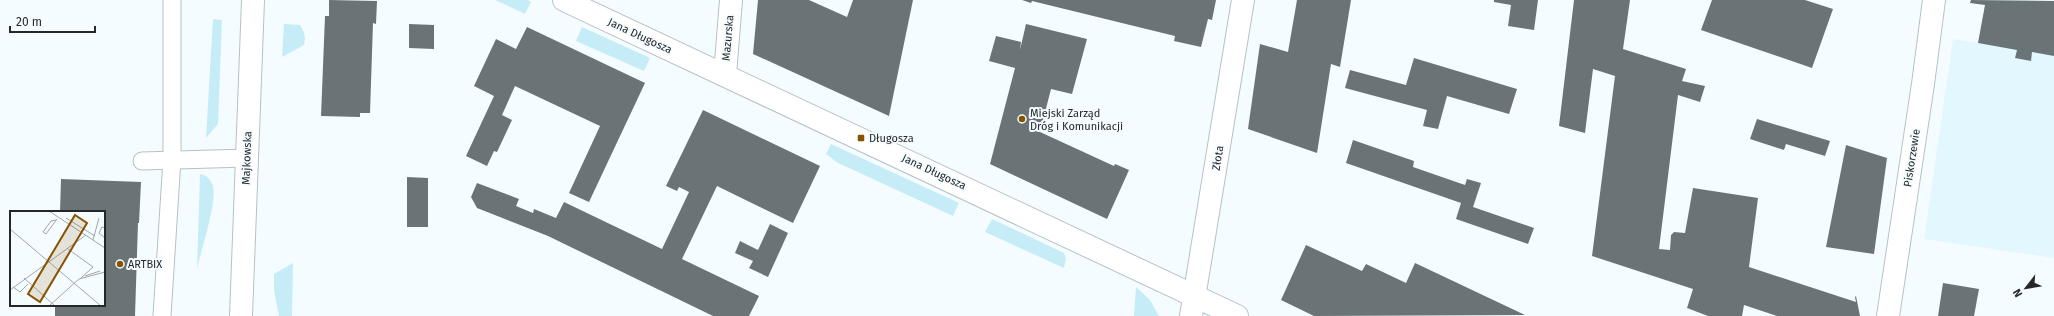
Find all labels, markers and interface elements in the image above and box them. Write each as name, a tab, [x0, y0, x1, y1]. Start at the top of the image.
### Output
scale bar	[10, 8, 95, 34]
street label: Mazurska	[720, 14, 736, 62]
text: 20 m	[16, 15, 42, 29]
street label: Jana Długosza	[606, 15, 674, 57]
place label: Miejski Zarząd Dróg i Komunikacji	[1030, 107, 1123, 133]
marker: Miejski Zarząd Dróg i Komunikacji	[1017, 114, 1027, 124]
street label: Piskorzewie	[1901, 128, 1923, 188]
street label: Majkowska	[240, 131, 254, 185]
place label: Długosza	[869, 132, 914, 145]
marker: Długosza	[856, 133, 866, 143]
street label: Złota	[1210, 145, 1226, 171]
street label: Jana Długosza	[900, 151, 968, 193]
inset map	[10, 211, 105, 306]
place label: ARTBIX	[128, 258, 162, 271]
marker: ARTBIX	[115, 259, 125, 269]
north arrow	[2006, 268, 2046, 308]
text: N	[2010, 286, 2025, 299]

